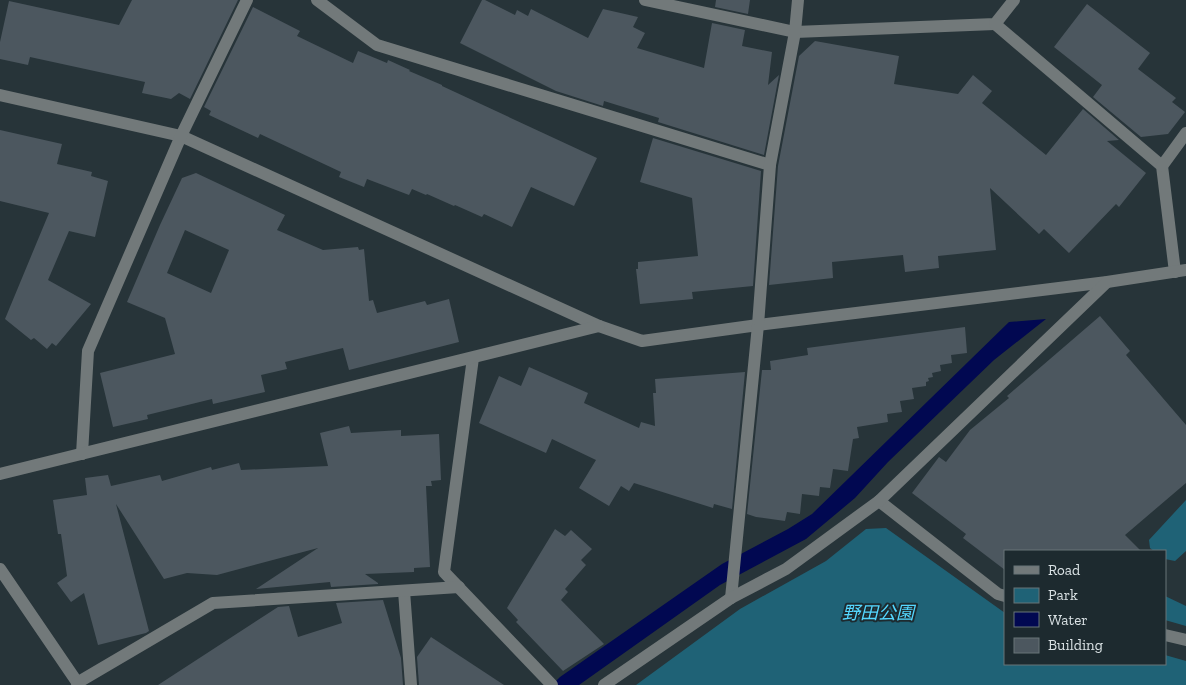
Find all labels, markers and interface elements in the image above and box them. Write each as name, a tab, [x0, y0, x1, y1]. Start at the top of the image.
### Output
legend	[1004, 550, 1166, 665]
text: Road	[1048, 561, 1081, 579]
text: Park	[1048, 586, 1078, 604]
park label: 野田公園	[842, 602, 917, 624]
text: Water	[1048, 611, 1088, 629]
text: Building	[1048, 636, 1103, 654]

